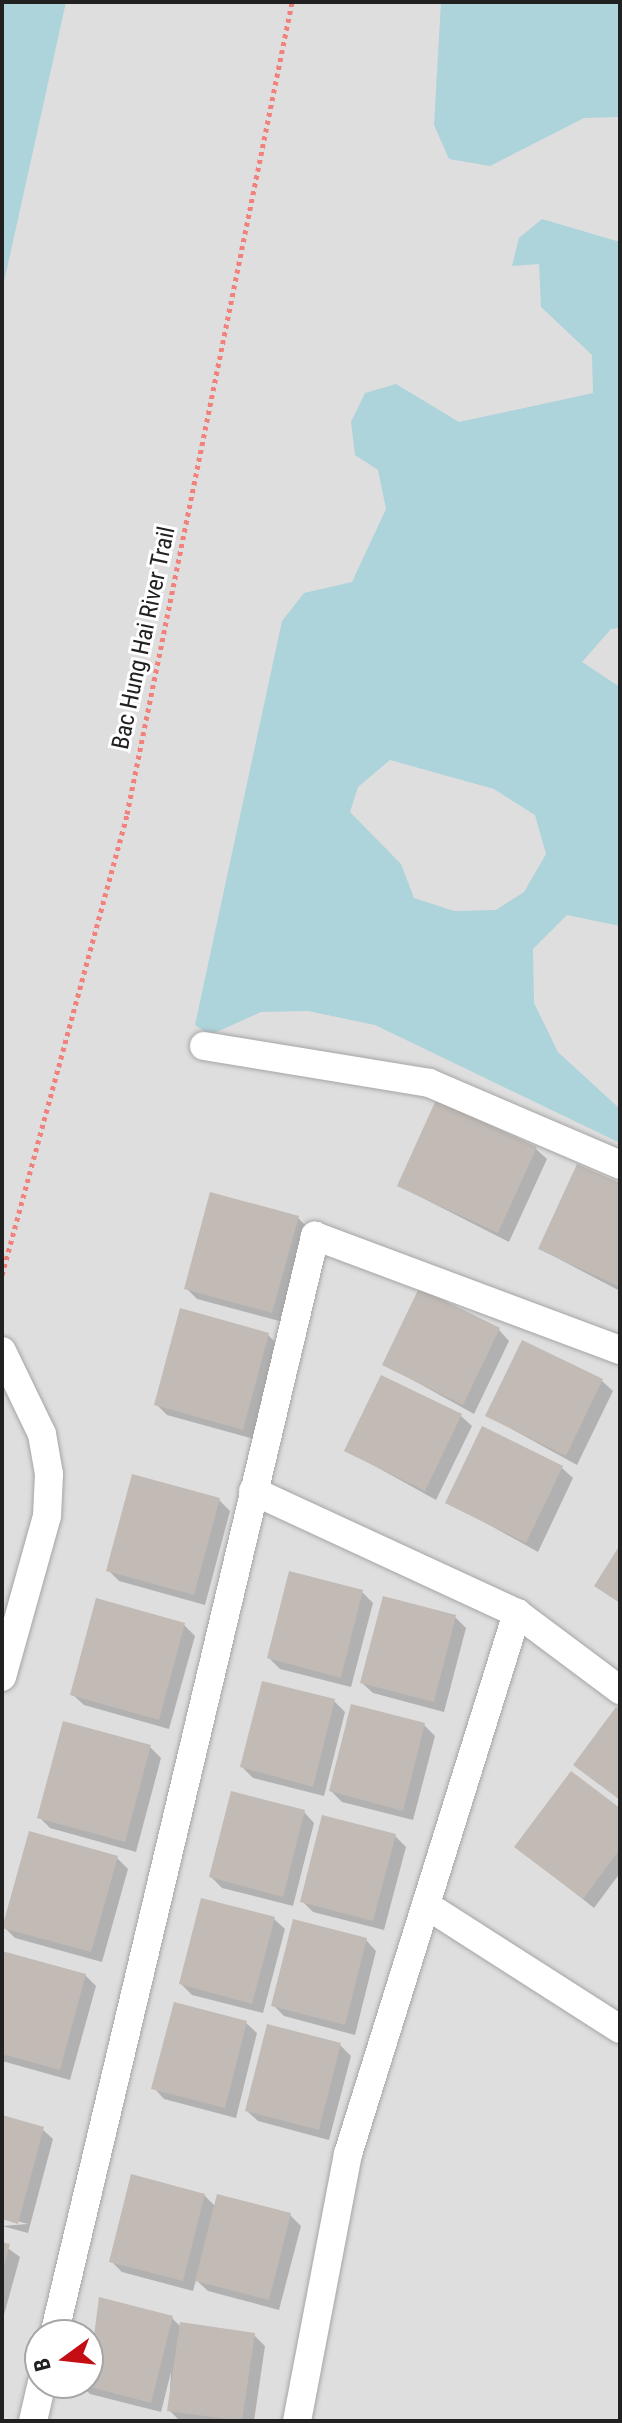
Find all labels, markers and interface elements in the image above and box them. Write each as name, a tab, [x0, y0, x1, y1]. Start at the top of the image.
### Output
street label: Bac Hung Hai River Trail	[106, 524, 182, 752]
north arrow	[24, 2319, 104, 2399]
text: B	[29, 2356, 56, 2374]

